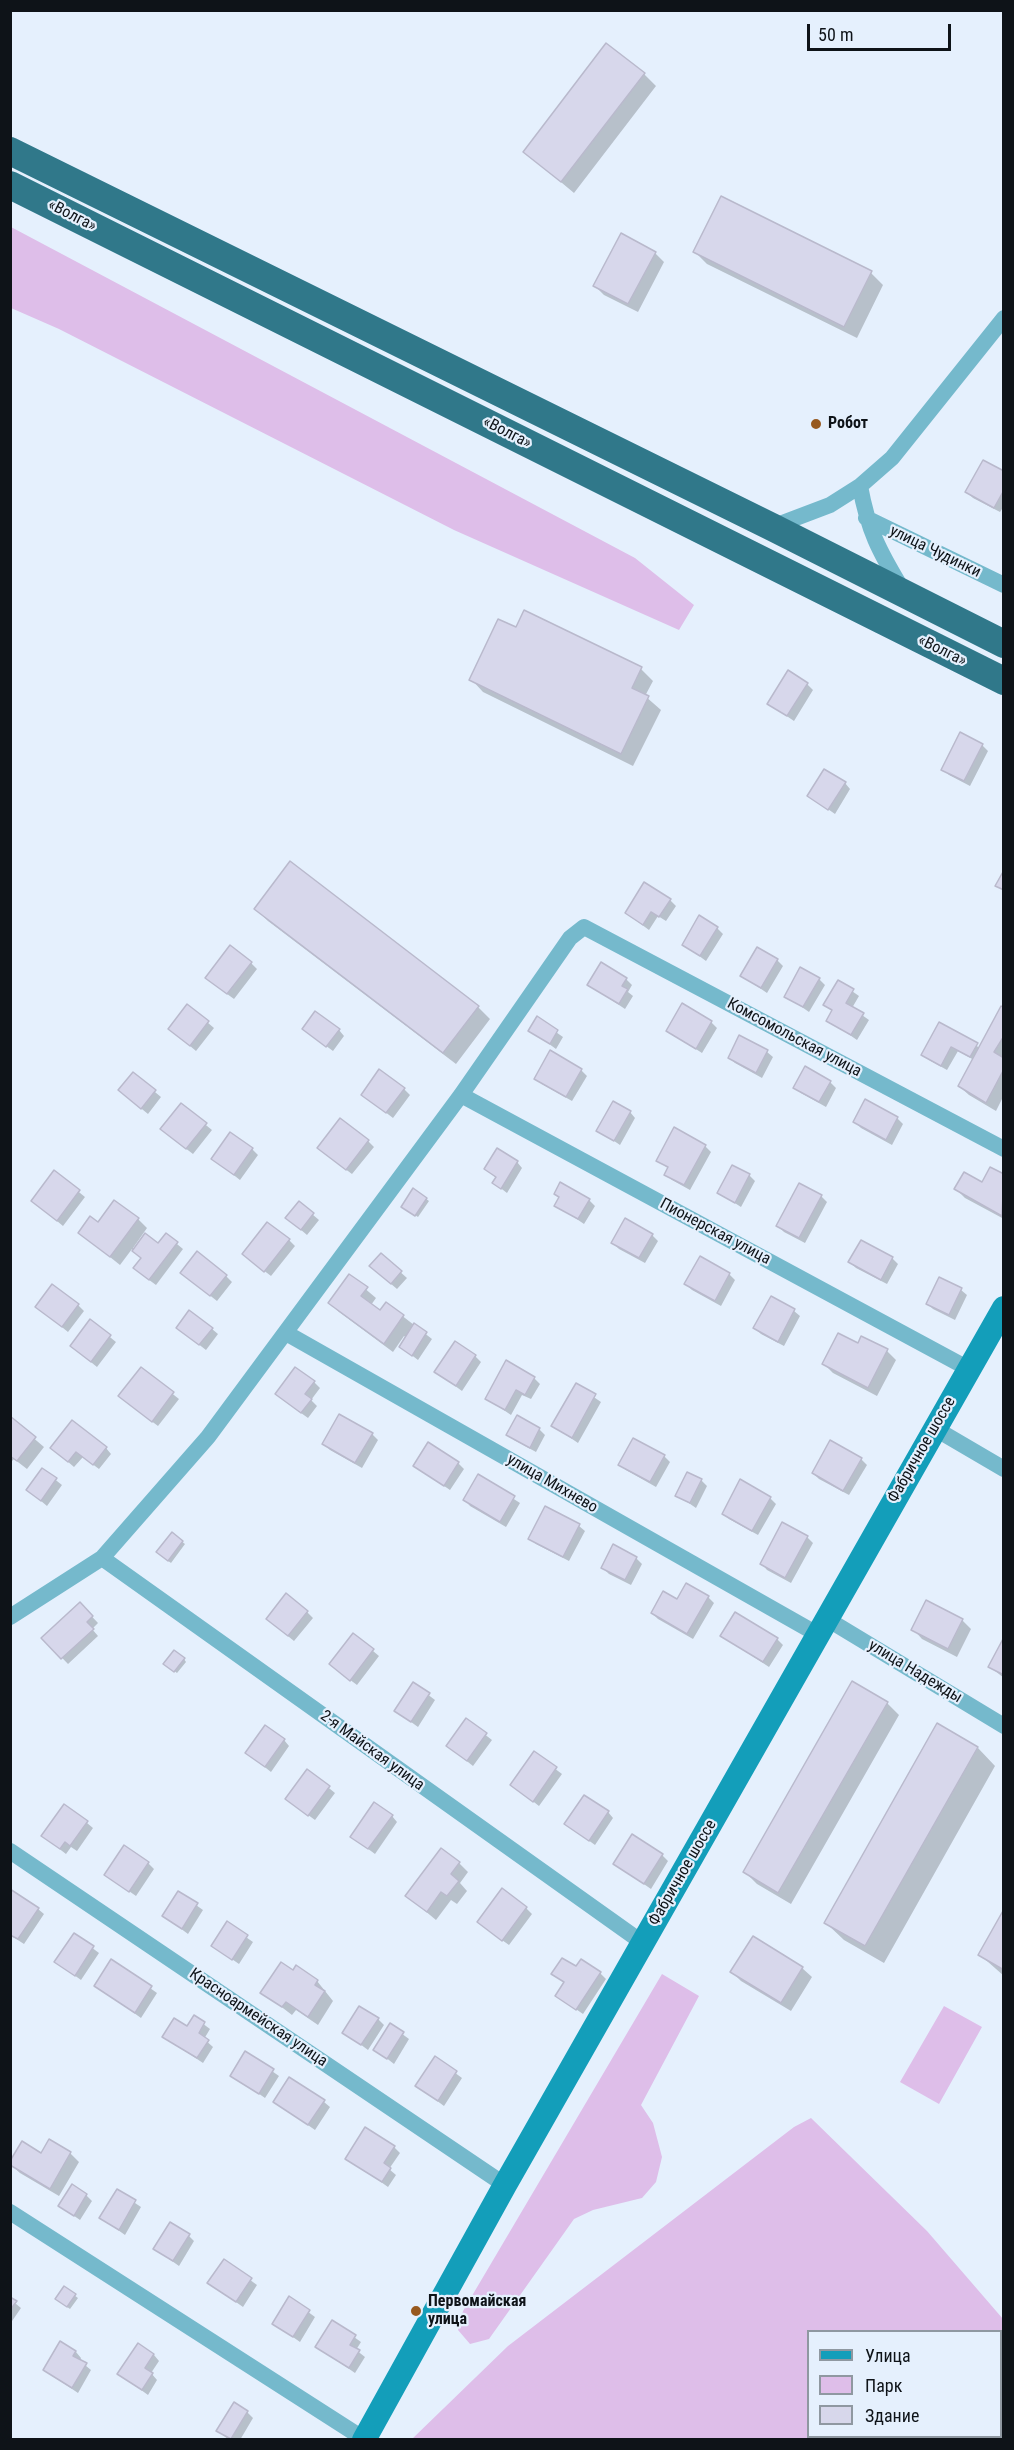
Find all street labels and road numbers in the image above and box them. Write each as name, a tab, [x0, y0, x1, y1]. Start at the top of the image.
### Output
street label: «Волга»	[45, 196, 99, 236]
street label: «Волга»	[480, 413, 534, 453]
street label: улица Чудинки	[886, 522, 984, 582]
street label: «Волга»	[915, 631, 969, 671]
street label: Комсомольская улица	[724, 994, 864, 1082]
street label: Пионерская улица	[656, 1195, 774, 1269]
street label: Фабричное шоссе	[884, 1394, 960, 1506]
street label: улица Михнево	[503, 1450, 601, 1518]
street label: улица Надежды	[865, 1636, 965, 1708]
street label: 2-я Майская улица	[316, 1707, 428, 1795]
street label: Фабричное шоссе	[645, 1817, 721, 1929]
street label: Красноармейская улица	[185, 1965, 331, 2071]

